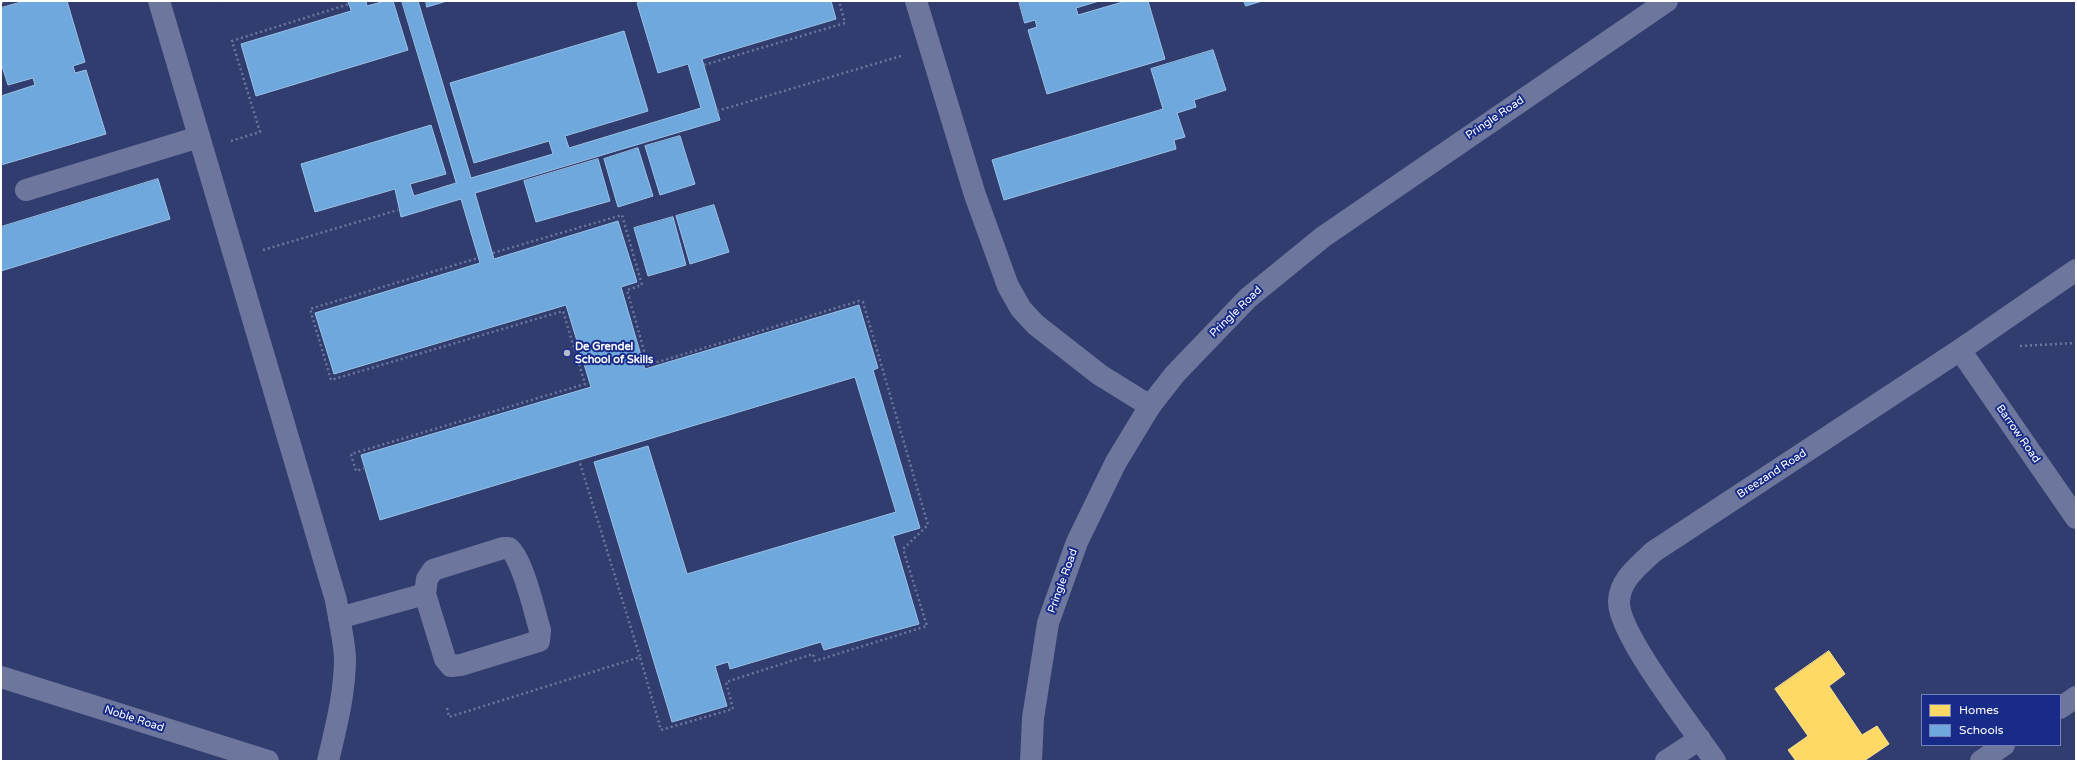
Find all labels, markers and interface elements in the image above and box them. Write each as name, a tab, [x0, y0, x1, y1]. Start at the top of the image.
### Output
street label: Pringle Road	[1463, 94, 1527, 142]
street label: Pringle Road	[1207, 284, 1265, 340]
place label: De Grendel School of Skills	[575, 340, 653, 366]
marker: De Grendel School of Skills	[562, 348, 572, 358]
street label: Barrow Road	[1993, 402, 2043, 466]
street label: Breezand Road	[1735, 447, 1809, 501]
street label: Pringle Road	[1045, 547, 1081, 615]
legend	[1921, 694, 2061, 746]
street label: Noble Road	[103, 703, 165, 735]
text: Homes	[1959, 703, 1999, 717]
text: Schools	[1959, 723, 2003, 737]

